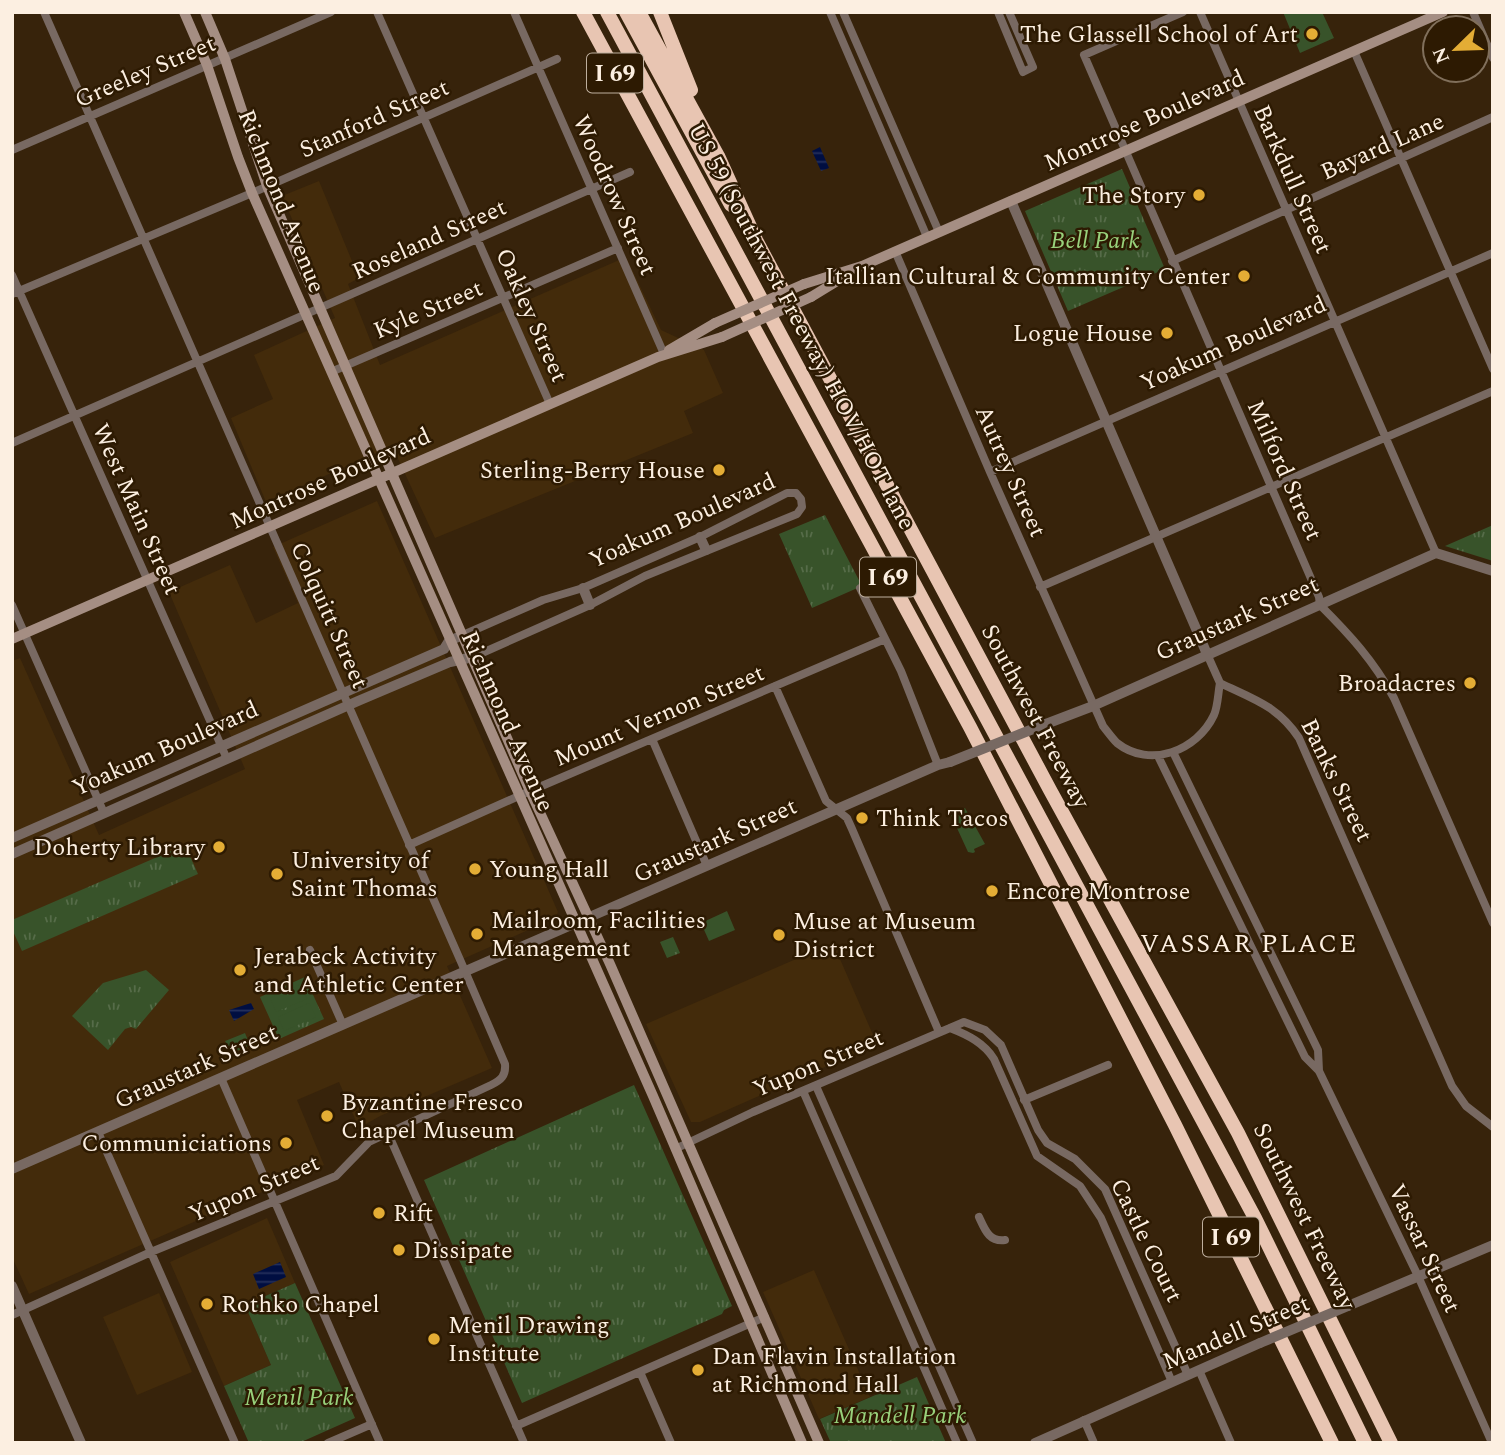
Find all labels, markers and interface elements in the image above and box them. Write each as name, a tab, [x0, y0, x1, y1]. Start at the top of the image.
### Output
north arrow	[1421, 14, 1491, 84]
place label: The Glassell School of Art	[1020, 17, 1298, 53]
street label: Greeley Street	[69, 26, 222, 118]
marker: The Glassell School of Art	[1304, 26, 1320, 42]
text: N	[1425, 42, 1458, 68]
road number: I 69	[587, 54, 643, 92]
street label: Montrose Boulevard	[1038, 60, 1251, 181]
street label: Stanford Street	[294, 70, 455, 168]
street label: Barkdull Street	[1243, 99, 1341, 260]
street label: Richmond Avenue	[228, 104, 334, 299]
street label: Bayard Lane	[1315, 104, 1450, 190]
street label: Woodrow Street	[563, 109, 666, 281]
street label: US 59 (Southwest Freeway) HOV/HOT lane	[678, 116, 924, 536]
place label: The Story	[1082, 178, 1186, 214]
marker: The Story	[1191, 187, 1207, 203]
street label: Roseland Street	[346, 190, 513, 290]
park label: Bell Park	[1050, 223, 1140, 259]
street label: Oakley Street	[485, 243, 577, 388]
place label: Itallian Cultural & Community Center	[825, 259, 1230, 295]
marker: Itallian Cultural & Community Center	[1236, 268, 1252, 284]
street label: Kyle Street	[368, 271, 489, 349]
street label: Yoakum Boulevard	[1134, 287, 1332, 401]
place label: Logue House	[1013, 316, 1153, 352]
marker: Logue House	[1159, 325, 1175, 341]
street label: Milford Street	[1237, 394, 1331, 547]
street label: Autrey Street	[965, 400, 1055, 543]
street label: West Main Street	[82, 418, 190, 601]
street label: Montrose Boulevard	[224, 418, 437, 539]
place label: Sterling-Berry House	[480, 453, 705, 489]
marker: Sterling-Berry House	[711, 462, 727, 478]
street label: Yoakum Boulevard	[583, 464, 781, 578]
street label: Colquitt Street	[281, 536, 378, 695]
road number: I 69	[860, 558, 916, 596]
street label: Graustark Street	[1150, 567, 1325, 671]
street label: Southwest Freeway	[971, 618, 1100, 816]
street label: Richmond Avenue	[451, 625, 563, 818]
street label: Mount Vernon Street	[549, 655, 770, 777]
place label: Broadacres	[1338, 666, 1456, 702]
marker: Broadacres	[1462, 675, 1478, 691]
street label: Yoakum Boulevard	[66, 692, 264, 806]
street label: Banks Street	[1291, 712, 1382, 848]
street label: Graustark Street	[628, 789, 803, 893]
place label: Think Tacos	[876, 801, 1009, 837]
marker: Think Tacos	[854, 810, 870, 826]
place label: Doherty Library	[34, 830, 206, 866]
marker: Doherty Library	[211, 839, 227, 855]
place label: University of Saint Thomas	[291, 843, 438, 907]
place label: Young Hall	[489, 852, 609, 888]
marker: Young Hall	[467, 861, 483, 877]
marker: University of Saint Thomas	[269, 866, 285, 882]
place label: Encore Montrose	[1006, 874, 1190, 910]
marker: Encore Montrose	[984, 883, 1000, 899]
place label: Mailroom, Facilities Management	[491, 903, 706, 967]
place label: Muse at Museum District	[793, 904, 976, 968]
district label: VASSAR PLACE	[1140, 924, 1358, 964]
marker: Mailroom, Facilities Management	[469, 926, 485, 942]
marker: Muse at Museum District	[771, 927, 787, 943]
place label: Jerabeck Activity and Athletic Center	[254, 939, 464, 1003]
marker: Jerabeck Activity and Athletic Center	[232, 962, 248, 978]
street label: Graustark Street	[109, 1015, 284, 1119]
street label: Yupon Street	[747, 1020, 889, 1108]
place label: Byzantine Fresco Chapel Museum	[341, 1085, 523, 1149]
marker: Byzantine Fresco Chapel Museum	[319, 1108, 335, 1124]
street label: Southwest Freeway	[1243, 1117, 1366, 1317]
place label: Communiciations	[81, 1126, 272, 1162]
marker: Communiciations	[278, 1135, 294, 1151]
street label: Yupon Street	[183, 1145, 325, 1233]
street label: Castle Court	[1100, 1172, 1192, 1309]
street label: Vassar Street	[1378, 1178, 1470, 1319]
place label: Rift	[393, 1196, 433, 1232]
marker: Rift	[371, 1205, 387, 1221]
road number: I 69	[1203, 1218, 1259, 1256]
place label: Dissipate	[413, 1233, 513, 1269]
marker: Dissipate	[391, 1242, 407, 1258]
street label: Mandell Street	[1157, 1286, 1316, 1380]
place label: Rothko Chapel	[221, 1287, 380, 1323]
marker: Rothko Chapel	[199, 1296, 215, 1312]
place label: Menil Drawing Institute	[448, 1308, 610, 1372]
marker: Menil Drawing Institute	[426, 1331, 442, 1347]
place label: Dan Flavin Installation at Richmond Hall	[712, 1339, 957, 1403]
marker: Dan Flavin Installation at Richmond Hall	[690, 1362, 706, 1378]
park label: Menil Park	[244, 1380, 354, 1416]
park label: Mandell Park	[834, 1398, 966, 1434]

